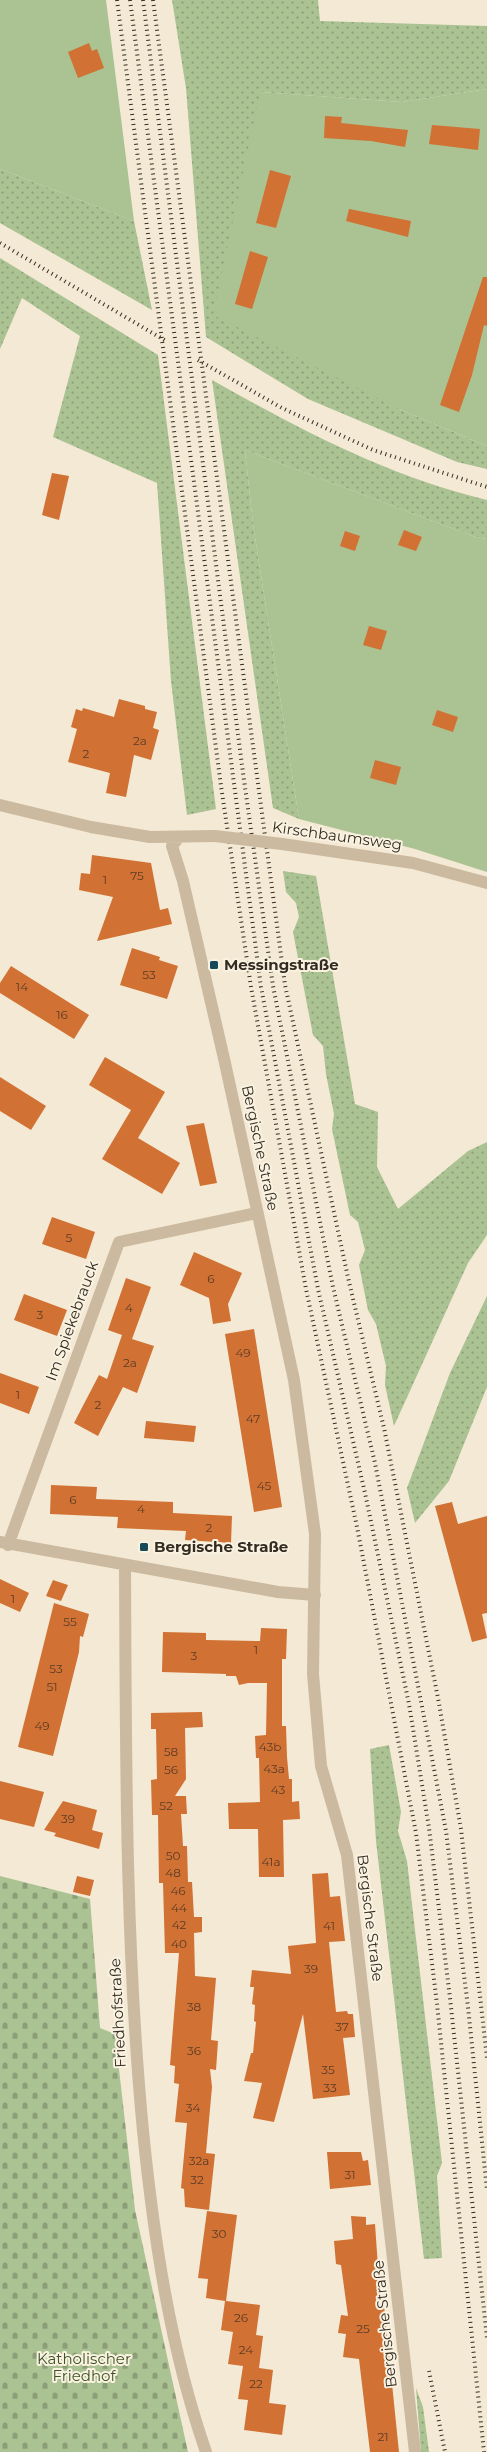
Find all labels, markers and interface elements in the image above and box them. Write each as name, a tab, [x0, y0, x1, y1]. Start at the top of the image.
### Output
house number: 2a	[133, 733, 147, 748]
house number: 2	[83, 746, 90, 761]
street label: Kirschbaumsweg	[271, 817, 403, 854]
house number: 75	[130, 868, 144, 883]
house number: 1	[103, 872, 107, 887]
place label: Messingstraße	[224, 955, 339, 974]
marker: Messingstraße	[208, 959, 220, 971]
house number: 53	[142, 967, 156, 982]
house number: 14	[16, 979, 28, 994]
house number: 16	[56, 1007, 68, 1022]
street label: Bergische Straße	[238, 1083, 283, 1212]
house number: 5	[66, 1230, 73, 1245]
street label: Im Spiekebrauck	[41, 1258, 102, 1383]
house number: 6	[207, 1271, 215, 1286]
house number: 4	[125, 1300, 133, 1315]
house number: 3	[37, 1307, 44, 1322]
house number: 49	[235, 1345, 251, 1360]
house number: 2a	[123, 1355, 137, 1370]
house number: 1	[16, 1387, 20, 1402]
house number: 2	[95, 1397, 102, 1412]
house number: 47	[246, 1411, 260, 1426]
house number: 45	[257, 1478, 272, 1493]
house number: 6	[69, 1492, 77, 1507]
house number: 4	[137, 1501, 145, 1516]
house number: 2	[206, 1520, 213, 1535]
place label: Bergische Straße	[154, 1537, 288, 1556]
marker: Bergische Straße	[138, 1541, 150, 1553]
house number: 1	[11, 1591, 15, 1606]
house number: 55	[63, 1614, 77, 1629]
house number: 1	[254, 1642, 258, 1657]
house number: 3	[191, 1648, 198, 1663]
house number: 53	[49, 1661, 63, 1676]
house number: 51	[46, 1679, 58, 1694]
house number: 49	[34, 1718, 50, 1733]
house number: 43b	[259, 1739, 281, 1754]
house number: 58	[164, 1744, 179, 1759]
house number: 43a	[263, 1761, 285, 1776]
house number: 56	[164, 1762, 178, 1777]
house number: 43	[271, 1782, 285, 1797]
house number: 52	[159, 1798, 173, 1813]
house number: 39	[61, 1811, 75, 1826]
house number: 50	[166, 1848, 180, 1863]
street label: Bergische Straße	[353, 1853, 388, 1983]
house number: 41a	[261, 1854, 281, 1869]
house number: 48	[165, 1865, 181, 1880]
house number: 46	[170, 1883, 186, 1898]
house number: 44	[171, 1900, 187, 1915]
house number: 42	[172, 1917, 187, 1932]
house number: 41	[323, 1918, 335, 1933]
house number: 40	[171, 1936, 187, 1951]
street label: Friedhofstraße	[105, 1958, 130, 2068]
house number: 39	[304, 1961, 318, 1976]
house number: 38	[187, 1999, 202, 2014]
house number: 37	[335, 2019, 349, 2034]
house number: 36	[187, 2043, 201, 2058]
house number: 35	[321, 2062, 335, 2077]
house number: 33	[323, 2080, 337, 2095]
house number: 34	[186, 2100, 200, 2115]
house number: 32a	[189, 2153, 209, 2168]
house number: 31	[344, 2167, 356, 2182]
house number: 32	[190, 2172, 204, 2187]
house number: 30	[212, 2226, 226, 2241]
street label: Bergische Straße	[368, 2259, 401, 2389]
house number: 26	[234, 2310, 248, 2325]
house number: 25	[356, 2321, 370, 2336]
house number: 24	[239, 2342, 253, 2357]
park label: Katholischer Friedhof	[37, 2349, 131, 2385]
house number: 22	[249, 2376, 263, 2391]
house number: 21	[377, 2429, 389, 2444]

